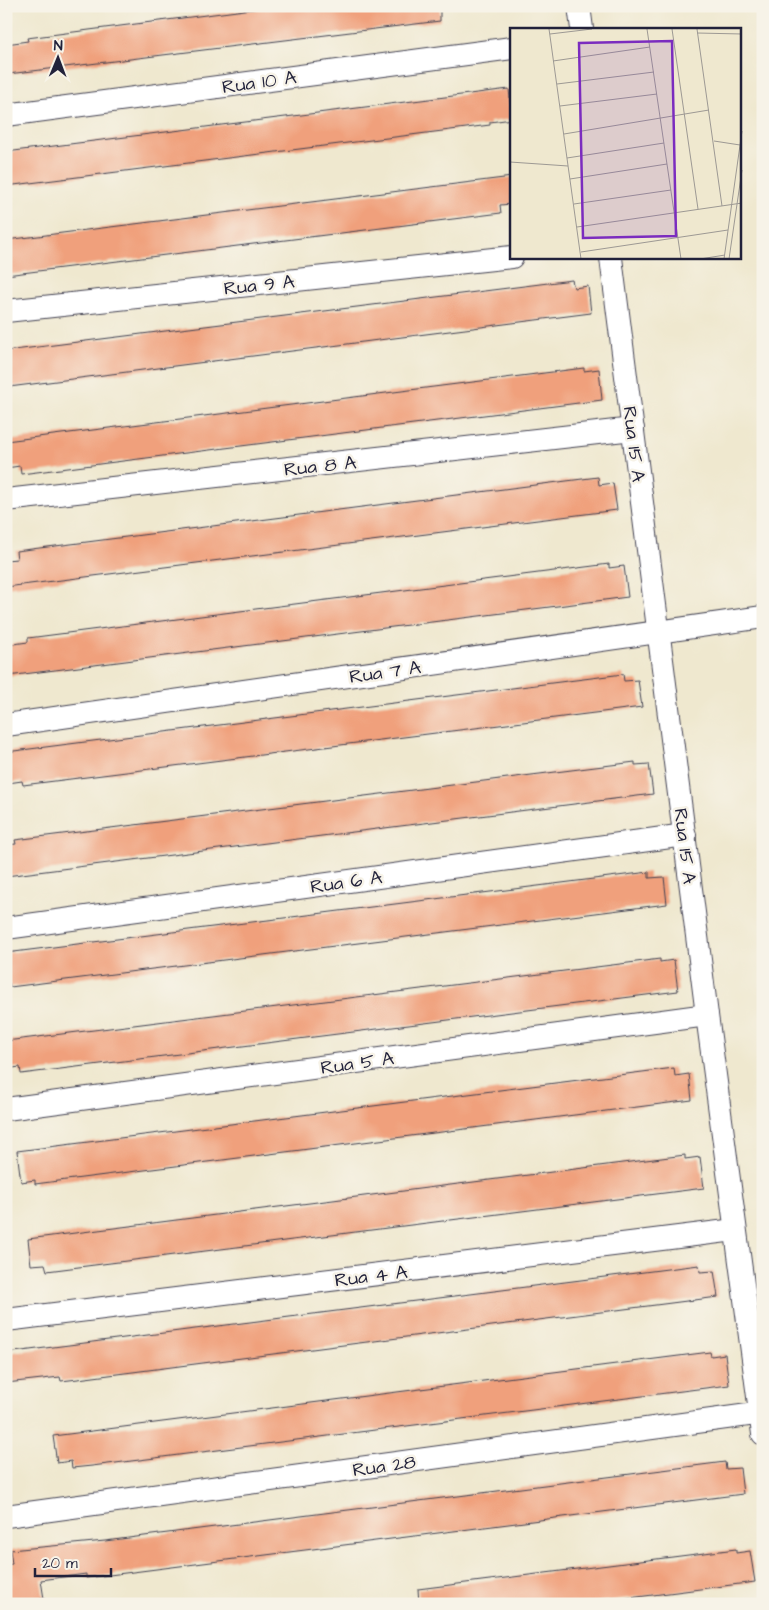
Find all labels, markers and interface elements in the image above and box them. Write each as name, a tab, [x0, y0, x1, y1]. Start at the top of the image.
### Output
inset map	[510, 28, 742, 259]
north arrow	[32, 32, 82, 82]
text: N	[54, 36, 63, 56]
street label: Rua 10 A	[220, 64, 298, 101]
street label: Rua 9 A	[222, 268, 296, 303]
street label: Rua 15 A	[615, 405, 652, 484]
street label: Rua 8 A	[283, 449, 358, 484]
street label: Rua 7 A	[348, 654, 423, 691]
street label: Rua 15 A	[666, 807, 703, 886]
street label: Rua 6 A	[309, 864, 384, 901]
street label: Rua 5 A	[319, 1045, 396, 1082]
street label: Rua 4 A	[333, 1259, 409, 1294]
street label: Rua 28	[351, 1449, 418, 1484]
scale bar	[35, 1545, 111, 1577]
text: 20 m	[42, 1553, 78, 1574]

